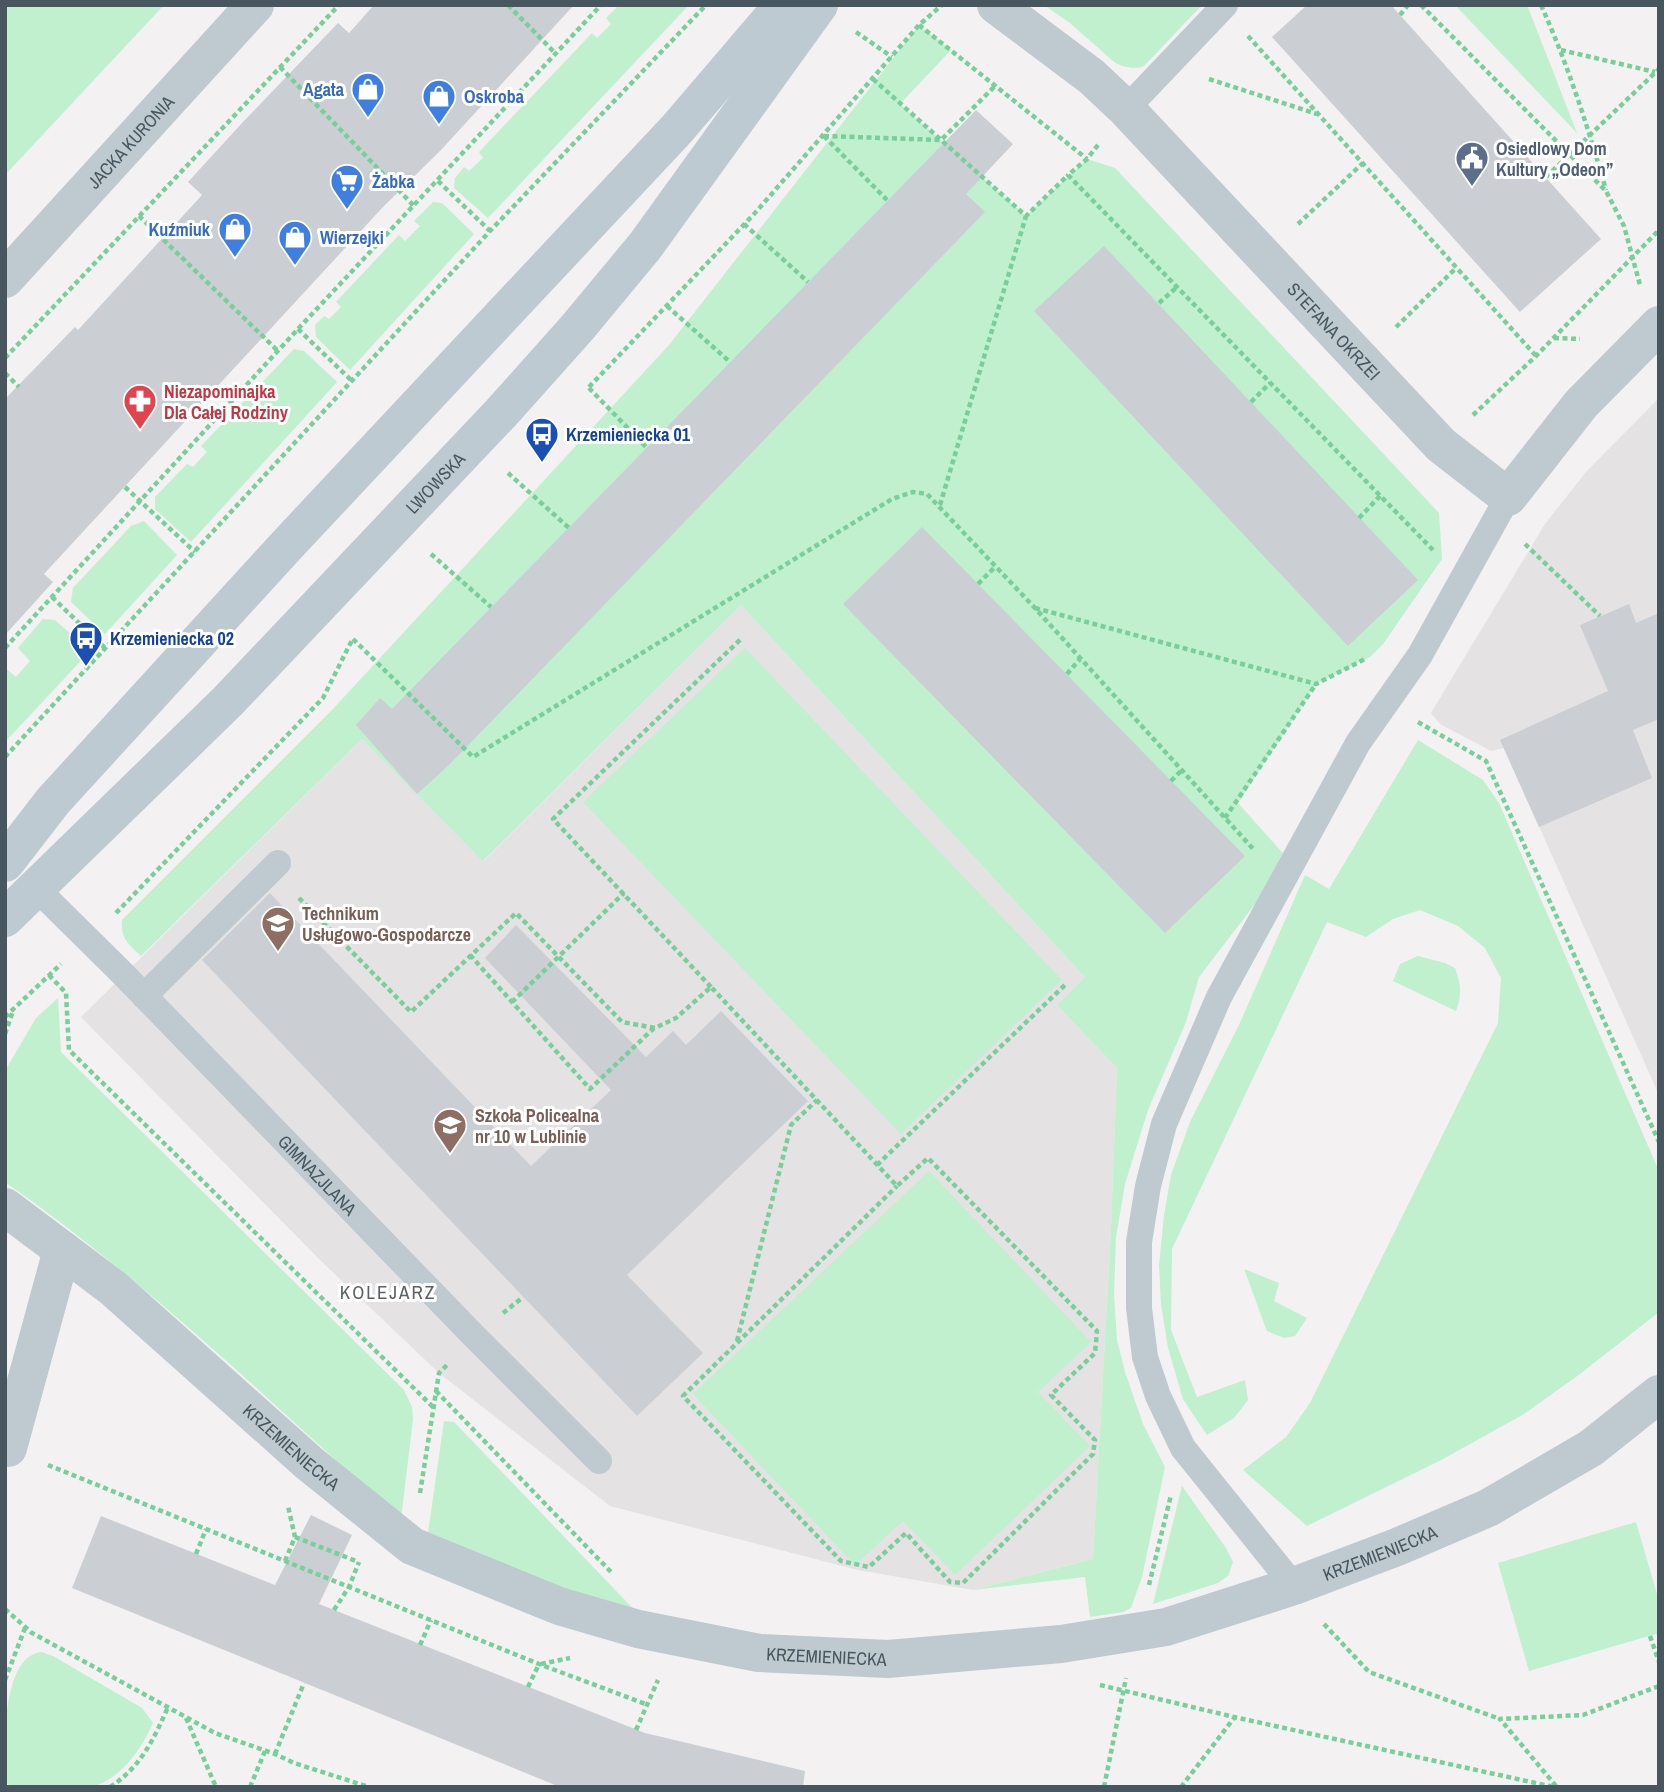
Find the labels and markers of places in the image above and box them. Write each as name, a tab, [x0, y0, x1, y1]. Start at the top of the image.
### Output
shop icon: Agata	[349, 70, 387, 119]
place label: Agata	[303, 77, 345, 102]
shop icon: Oskroba	[420, 77, 458, 126]
place label: Oskroba	[464, 84, 525, 109]
place label: Osiedlowy Dom Kultury „Odeon”	[1496, 136, 1613, 182]
public building icon: Osiedlowy Dom Kultury „Odeon”	[1453, 139, 1491, 188]
supermarket icon: Żabka	[328, 162, 366, 211]
place label: Żabka	[372, 169, 415, 194]
shop icon: Kuźmiuk	[216, 210, 254, 259]
place label: Kuźmiuk	[148, 217, 211, 242]
shop icon: Wierzejki	[276, 218, 314, 267]
place label: Wierzejki	[320, 225, 384, 250]
place label: Niezapominajka Dla Całej Rodziny	[164, 379, 289, 425]
pharmacy icon: Niezapominajka Dla Całej Rodziny	[121, 382, 159, 431]
bus stop icon: Krzemieniecka 01	[523, 415, 561, 464]
place label: Krzemieniecka 01	[566, 422, 691, 447]
bus stop icon: Krzemieniecka 02	[67, 619, 105, 668]
place label: Krzemieniecka 02	[110, 626, 234, 651]
place label: Technikum Usługowo-Gospodarcze	[302, 901, 471, 947]
school or university icon: Technikum Usługowo-Gospodarcze	[259, 904, 297, 953]
place label: Szkoła Policealna nr 10 w Lublinie	[475, 1103, 600, 1149]
school or university icon: Szkoła Policealna nr 10 w Lublinie	[431, 1106, 469, 1155]

